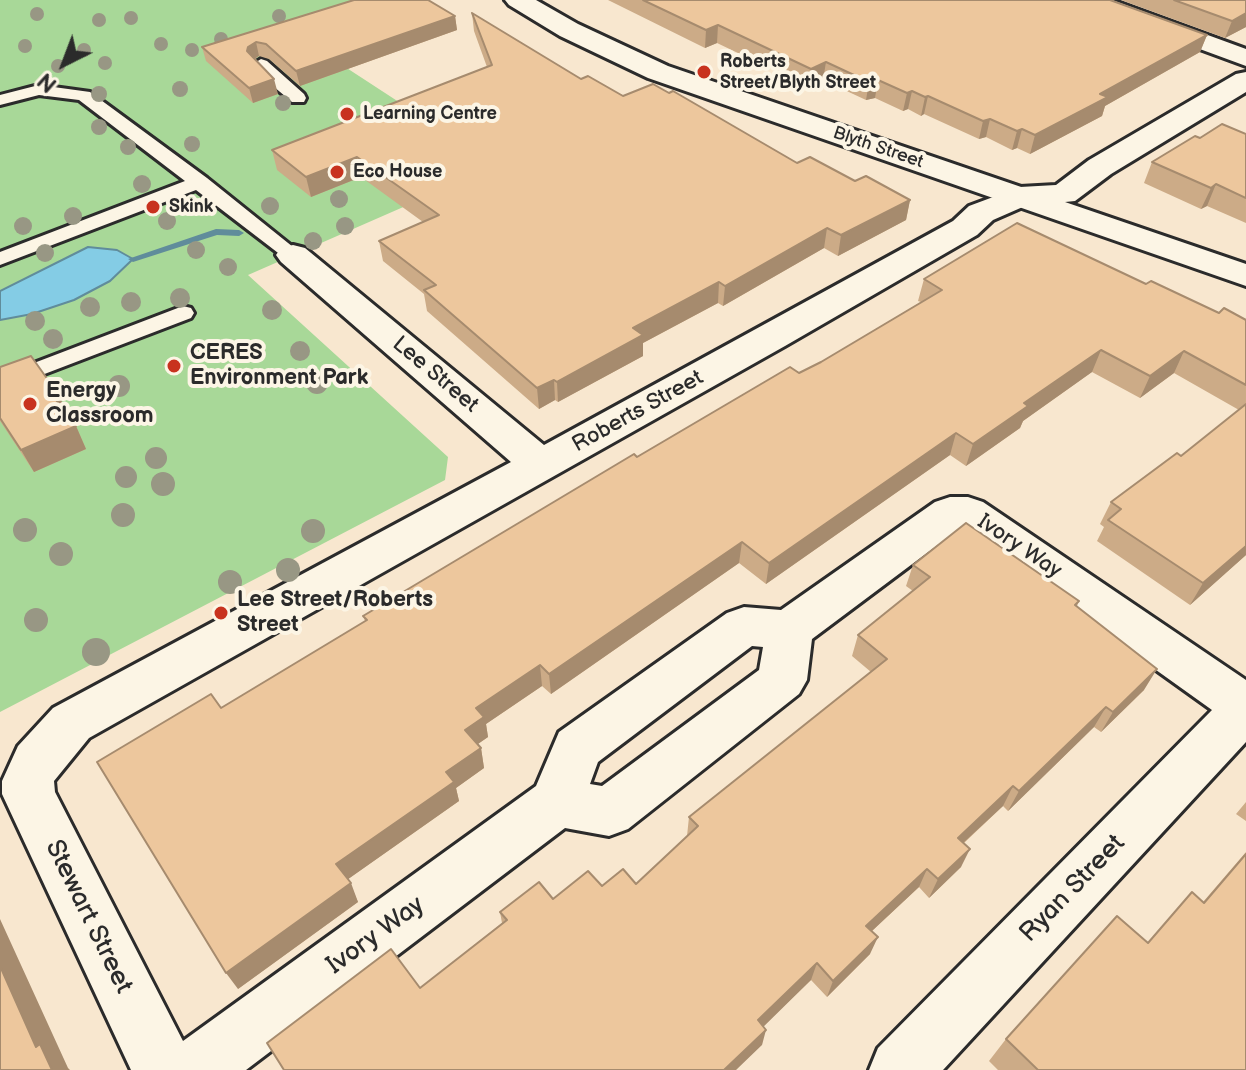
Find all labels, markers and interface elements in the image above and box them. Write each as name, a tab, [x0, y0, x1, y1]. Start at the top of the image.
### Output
north arrow	[24, 24, 104, 104]
place label: Roberts Street/Blyth Street	[720, 51, 876, 94]
marker: Roberts Street/Blyth Street	[695, 63, 713, 81]
text: N	[32, 67, 63, 98]
place label: Learning Centre	[363, 103, 497, 125]
marker: Learning Centre	[338, 105, 356, 123]
street label: Blyth Street	[830, 122, 926, 174]
place label: Eco House	[353, 161, 442, 183]
marker: Eco House	[328, 163, 346, 181]
place label: Skink	[169, 196, 213, 218]
marker: Skink	[144, 198, 162, 216]
street label: Lee Street	[387, 331, 483, 419]
place label: CERES Environment Park	[190, 340, 368, 392]
marker: CERES Environment Park	[165, 357, 183, 375]
street label: Roberts Street	[568, 365, 708, 459]
place label: Energy Classroom	[46, 378, 154, 430]
marker: Energy Classroom	[21, 395, 39, 413]
street label: Ivory Way	[972, 509, 1066, 585]
place label: Lee Street/Roberts Street	[237, 587, 433, 638]
marker: Lee Street/Roberts Street	[212, 604, 230, 622]
street label: Ryan Street	[1014, 829, 1132, 949]
street label: Stewart Street	[38, 835, 138, 999]
street label: Ivory Way	[321, 890, 431, 982]

